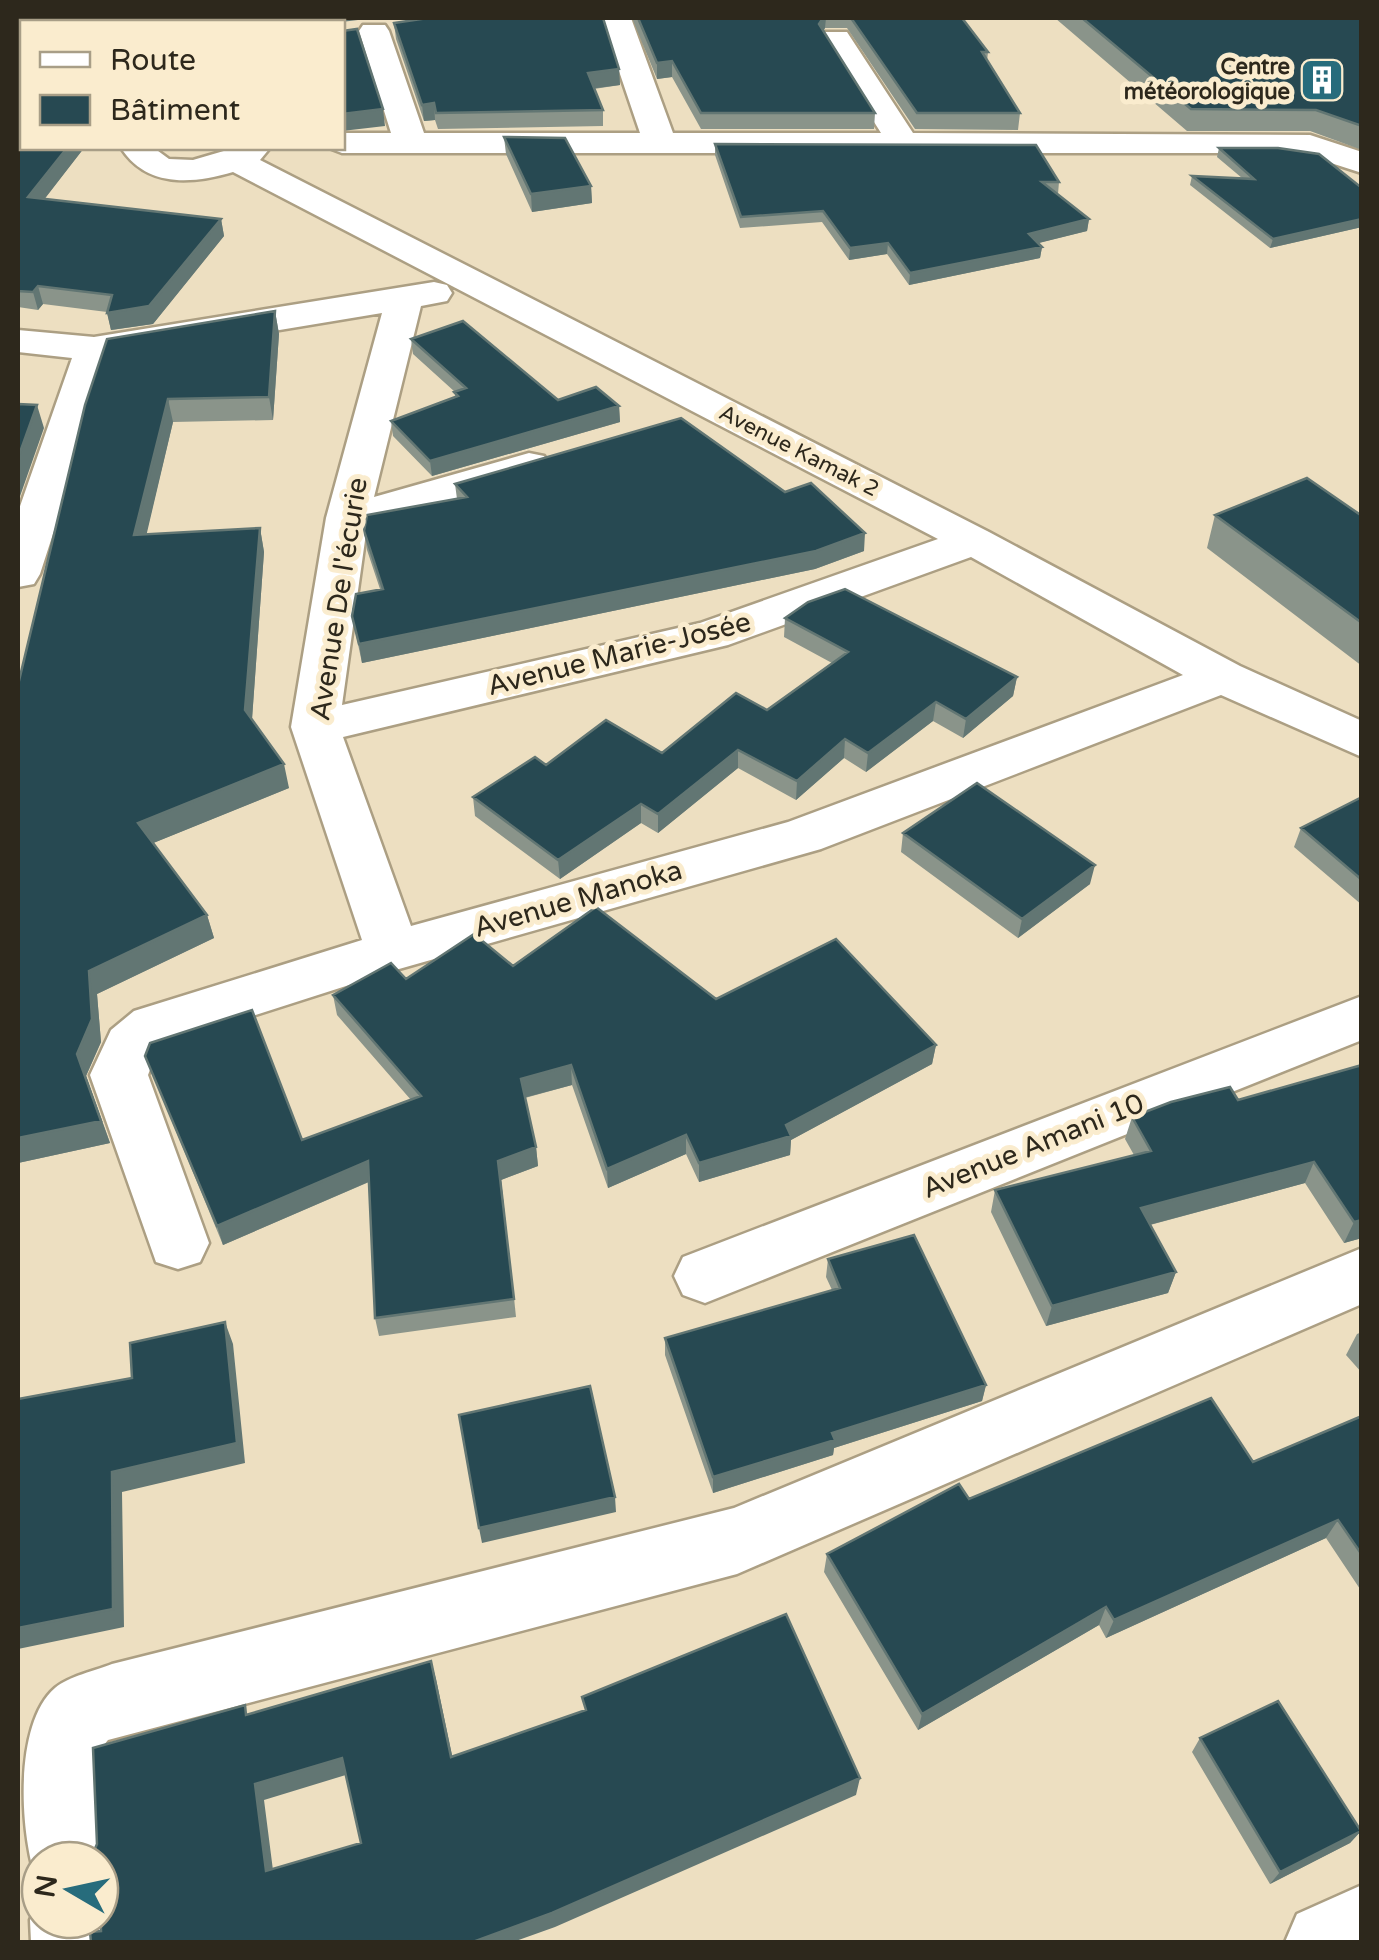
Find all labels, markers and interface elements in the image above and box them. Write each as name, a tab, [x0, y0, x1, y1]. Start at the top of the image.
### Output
legend	[20, 20, 345, 150]
text: Route	[110, 42, 196, 79]
place label: Centre météorologique	[1124, 54, 1290, 105]
building icon: Centre météorologique	[1299, 57, 1345, 103]
text: Bâtiment	[110, 92, 240, 129]
street label: Avenue Kamak 2	[715, 400, 883, 502]
street label: Avenue De l'écurie	[303, 475, 375, 723]
street label: Avenue Marie-Josée	[484, 605, 754, 703]
street label: Avenue Manoka	[470, 853, 686, 945]
street label: Avenue Amani 10	[917, 1086, 1149, 1206]
north arrow	[20, 1840, 120, 1940]
text: N	[28, 1872, 65, 1900]

